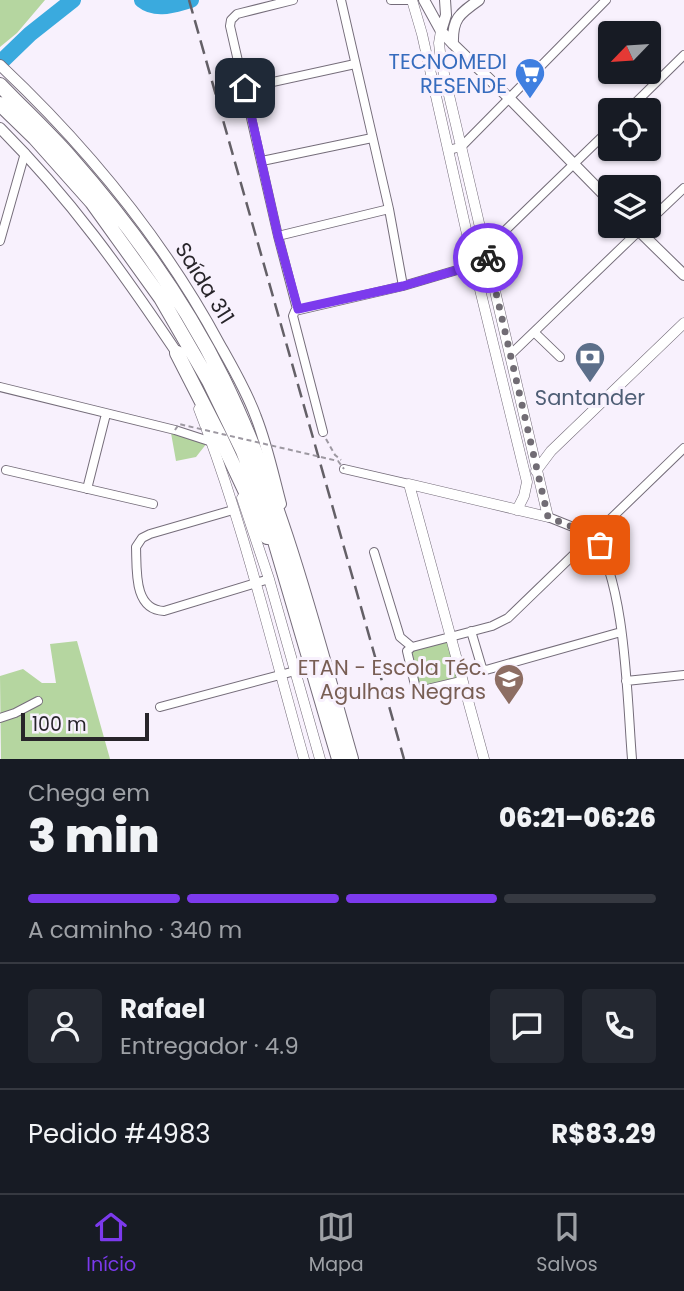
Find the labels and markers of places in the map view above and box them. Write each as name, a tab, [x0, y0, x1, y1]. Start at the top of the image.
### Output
place label: TECNOMEDI RESENDE	[389, 47, 507, 100]
supermarket icon: TECNOMEDI RESENDE	[513, 56, 547, 100]
pin	[215, 58, 275, 118]
bank icon: Santander	[573, 340, 607, 384]
place label: Santander	[535, 383, 645, 412]
pin	[570, 515, 630, 575]
place label: ETAN - Escola Téc. Agulhas Negras	[298, 653, 486, 706]
school or university icon: ETAN - Escola Téc. Agulhas Negras	[492, 662, 526, 706]

